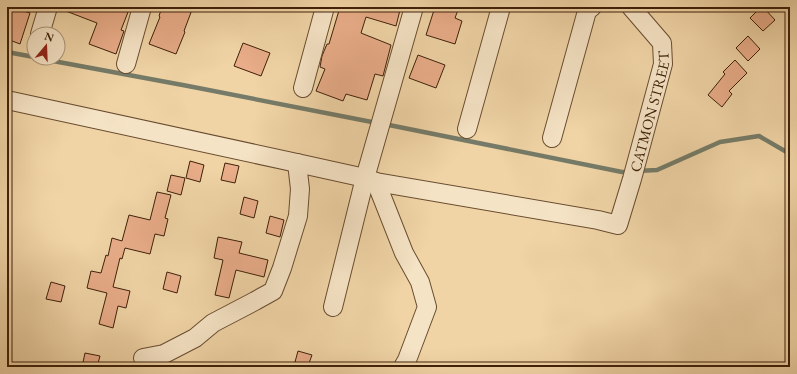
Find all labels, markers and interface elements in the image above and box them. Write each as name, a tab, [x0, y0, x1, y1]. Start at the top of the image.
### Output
north arrow	[26, 26, 66, 66]
text: N	[43, 28, 56, 45]
street label: CATMON STREET	[625, 50, 673, 174]

